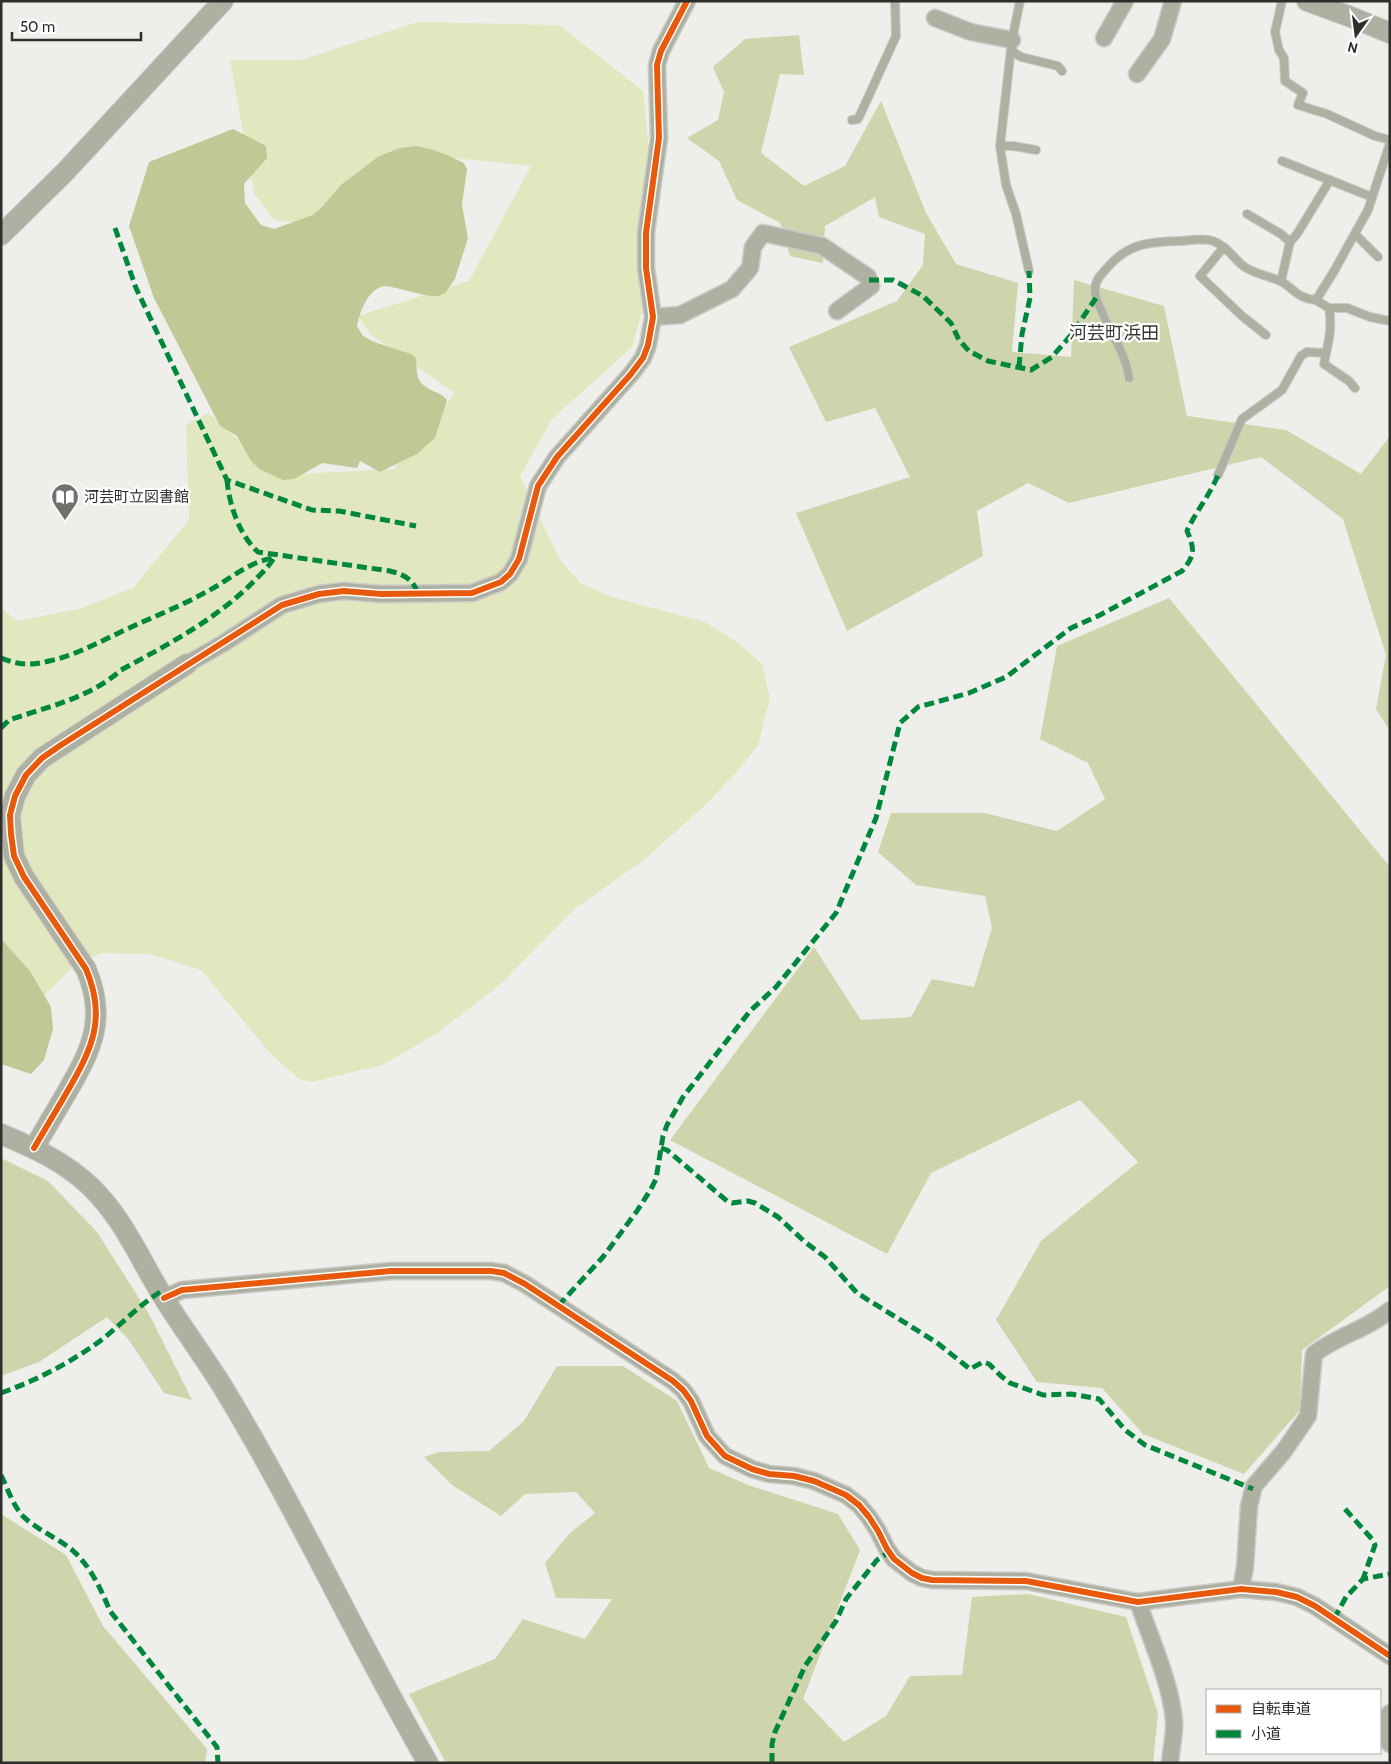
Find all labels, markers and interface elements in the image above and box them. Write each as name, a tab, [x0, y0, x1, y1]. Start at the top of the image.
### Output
scale bar	[12, 10, 141, 42]
north arrow	[1331, 10, 1381, 60]
text: 50 m	[20, 18, 55, 36]
text: N	[1346, 38, 1360, 58]
district label: 河芸町浜田	[1069, 322, 1159, 344]
library icon: 河芸町立図書館	[50, 482, 80, 521]
place label: 河芸町立図書館	[84, 488, 189, 506]
legend	[1206, 1689, 1381, 1754]
text: 自転車道	[1251, 1700, 1311, 1718]
text: 小道	[1251, 1725, 1281, 1743]

